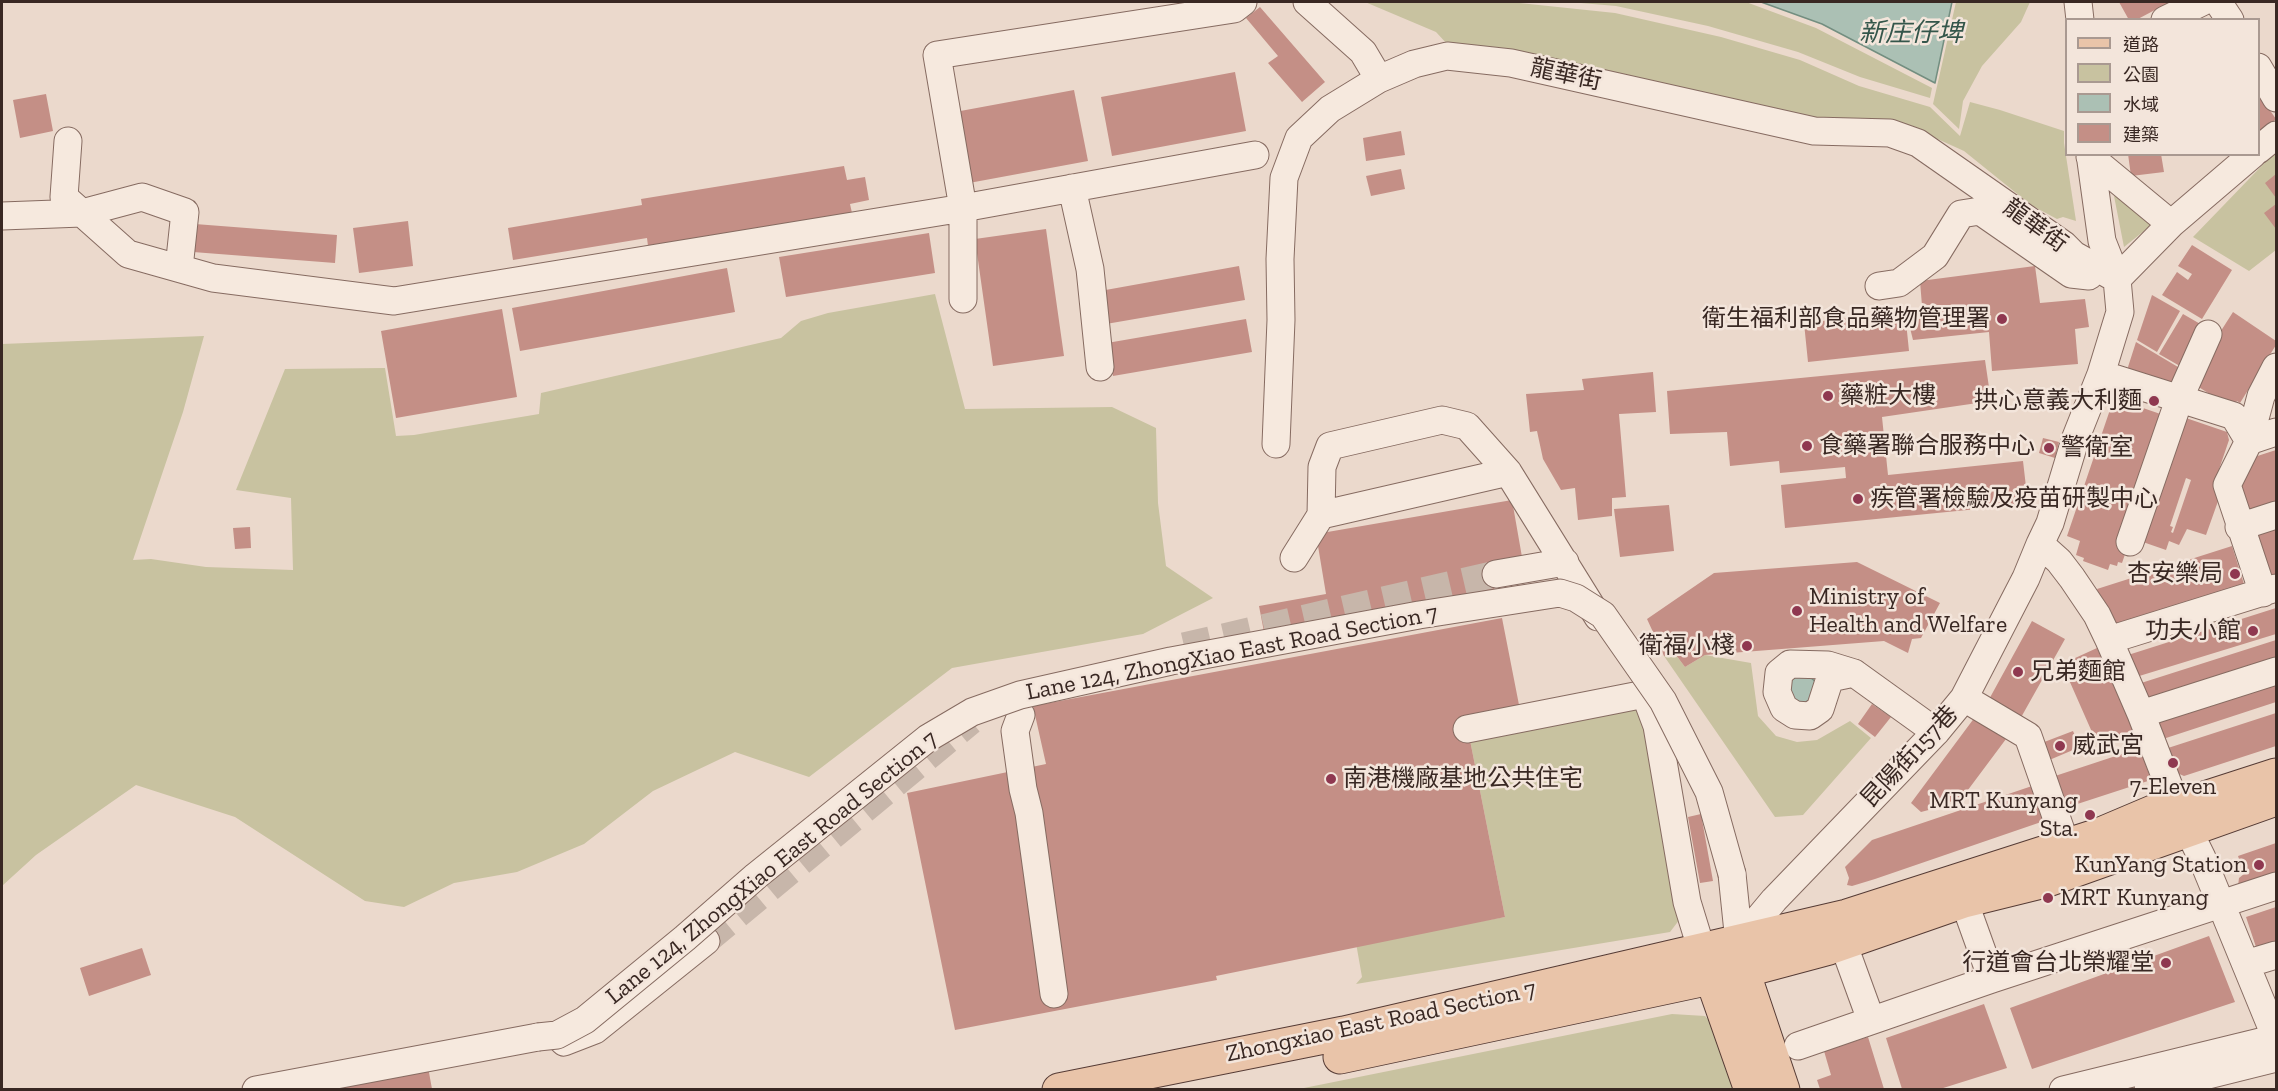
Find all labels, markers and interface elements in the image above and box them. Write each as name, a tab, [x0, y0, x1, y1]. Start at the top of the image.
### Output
water label: 新庄仔埤	[1859, 18, 1963, 50]
legend	[2065, 18, 2260, 156]
text: 道路	[2123, 34, 2159, 56]
street label: 龍華街	[1528, 53, 1604, 97]
text: 公園	[2123, 64, 2159, 86]
text: 水域	[2123, 94, 2159, 116]
text: 建築	[2123, 124, 2159, 146]
street label: 龍華街	[1997, 193, 2073, 259]
place label: 衛生福利部食品藥物管理署	[1702, 305, 1990, 333]
marker: 衛生福利部食品藥物管理署	[1995, 312, 2009, 326]
place label: 藥粧大樓	[1840, 382, 1936, 410]
place label: 拱心意義大利麵	[1974, 387, 2142, 415]
marker: 藥粧大樓	[1821, 389, 1835, 403]
marker: 拱心意義大利麵	[2147, 394, 2161, 408]
place label: 食藥署聯合服務中心	[1819, 432, 2035, 460]
place label: 警衛室	[2061, 434, 2133, 462]
marker: 食藥署聯合服務中心	[1800, 439, 1814, 453]
marker: 警衛室	[2042, 441, 2056, 455]
place label: 疾管署檢驗及疫苗研製中心	[1870, 485, 2158, 513]
marker: 疾管署檢驗及疫苗研製中心	[1851, 492, 1865, 506]
place label: 杏安樂局	[2127, 560, 2223, 588]
marker: 杏安樂局	[2228, 567, 2242, 581]
place label: Ministry of Health and Welfare	[1809, 583, 2007, 639]
street label: Lane 124, ZhongXiao East Road Section 7	[1024, 599, 1440, 707]
marker: Ministry of Health and Welfare	[1790, 604, 1804, 618]
place label: 功夫小館	[2145, 617, 2241, 645]
marker: 功夫小館	[2246, 624, 2260, 638]
place label: 衛福小棧	[1639, 632, 1735, 660]
marker: 衛福小棧	[1740, 639, 1754, 653]
place label: 兄弟麵館	[2030, 658, 2126, 686]
marker: 兄弟麵館	[2011, 665, 2025, 679]
street label: 昆陽街157巷	[1856, 700, 1964, 814]
street label: Lane 124, ZhongXiao East Road Section 7	[600, 725, 944, 1011]
place label: 威武宮	[2072, 732, 2144, 760]
marker: 威武宮	[2053, 739, 2067, 753]
marker: 7-Eleven	[2166, 756, 2180, 770]
place label: 南港機廠基地公共住宅	[1343, 765, 1583, 793]
marker: 南港機廠基地公共住宅	[1324, 772, 1338, 786]
place label: 7-Eleven	[2130, 773, 2216, 801]
place label: MRT Kunyang Sta.	[1929, 787, 2078, 843]
marker: MRT Kunyang Sta.	[2083, 808, 2097, 822]
place label: KunYang Station	[2074, 851, 2247, 879]
marker: KunYang Station	[2252, 858, 2266, 872]
place label: MRT Kunyang	[2060, 884, 2209, 912]
marker: MRT Kunyang	[2041, 891, 2055, 905]
place label: 行道會台北榮耀堂	[1962, 949, 2154, 977]
marker: 行道會台北榮耀堂	[2159, 956, 2173, 970]
street label: Zhongxiao East Road Section 7	[1223, 975, 1539, 1069]

